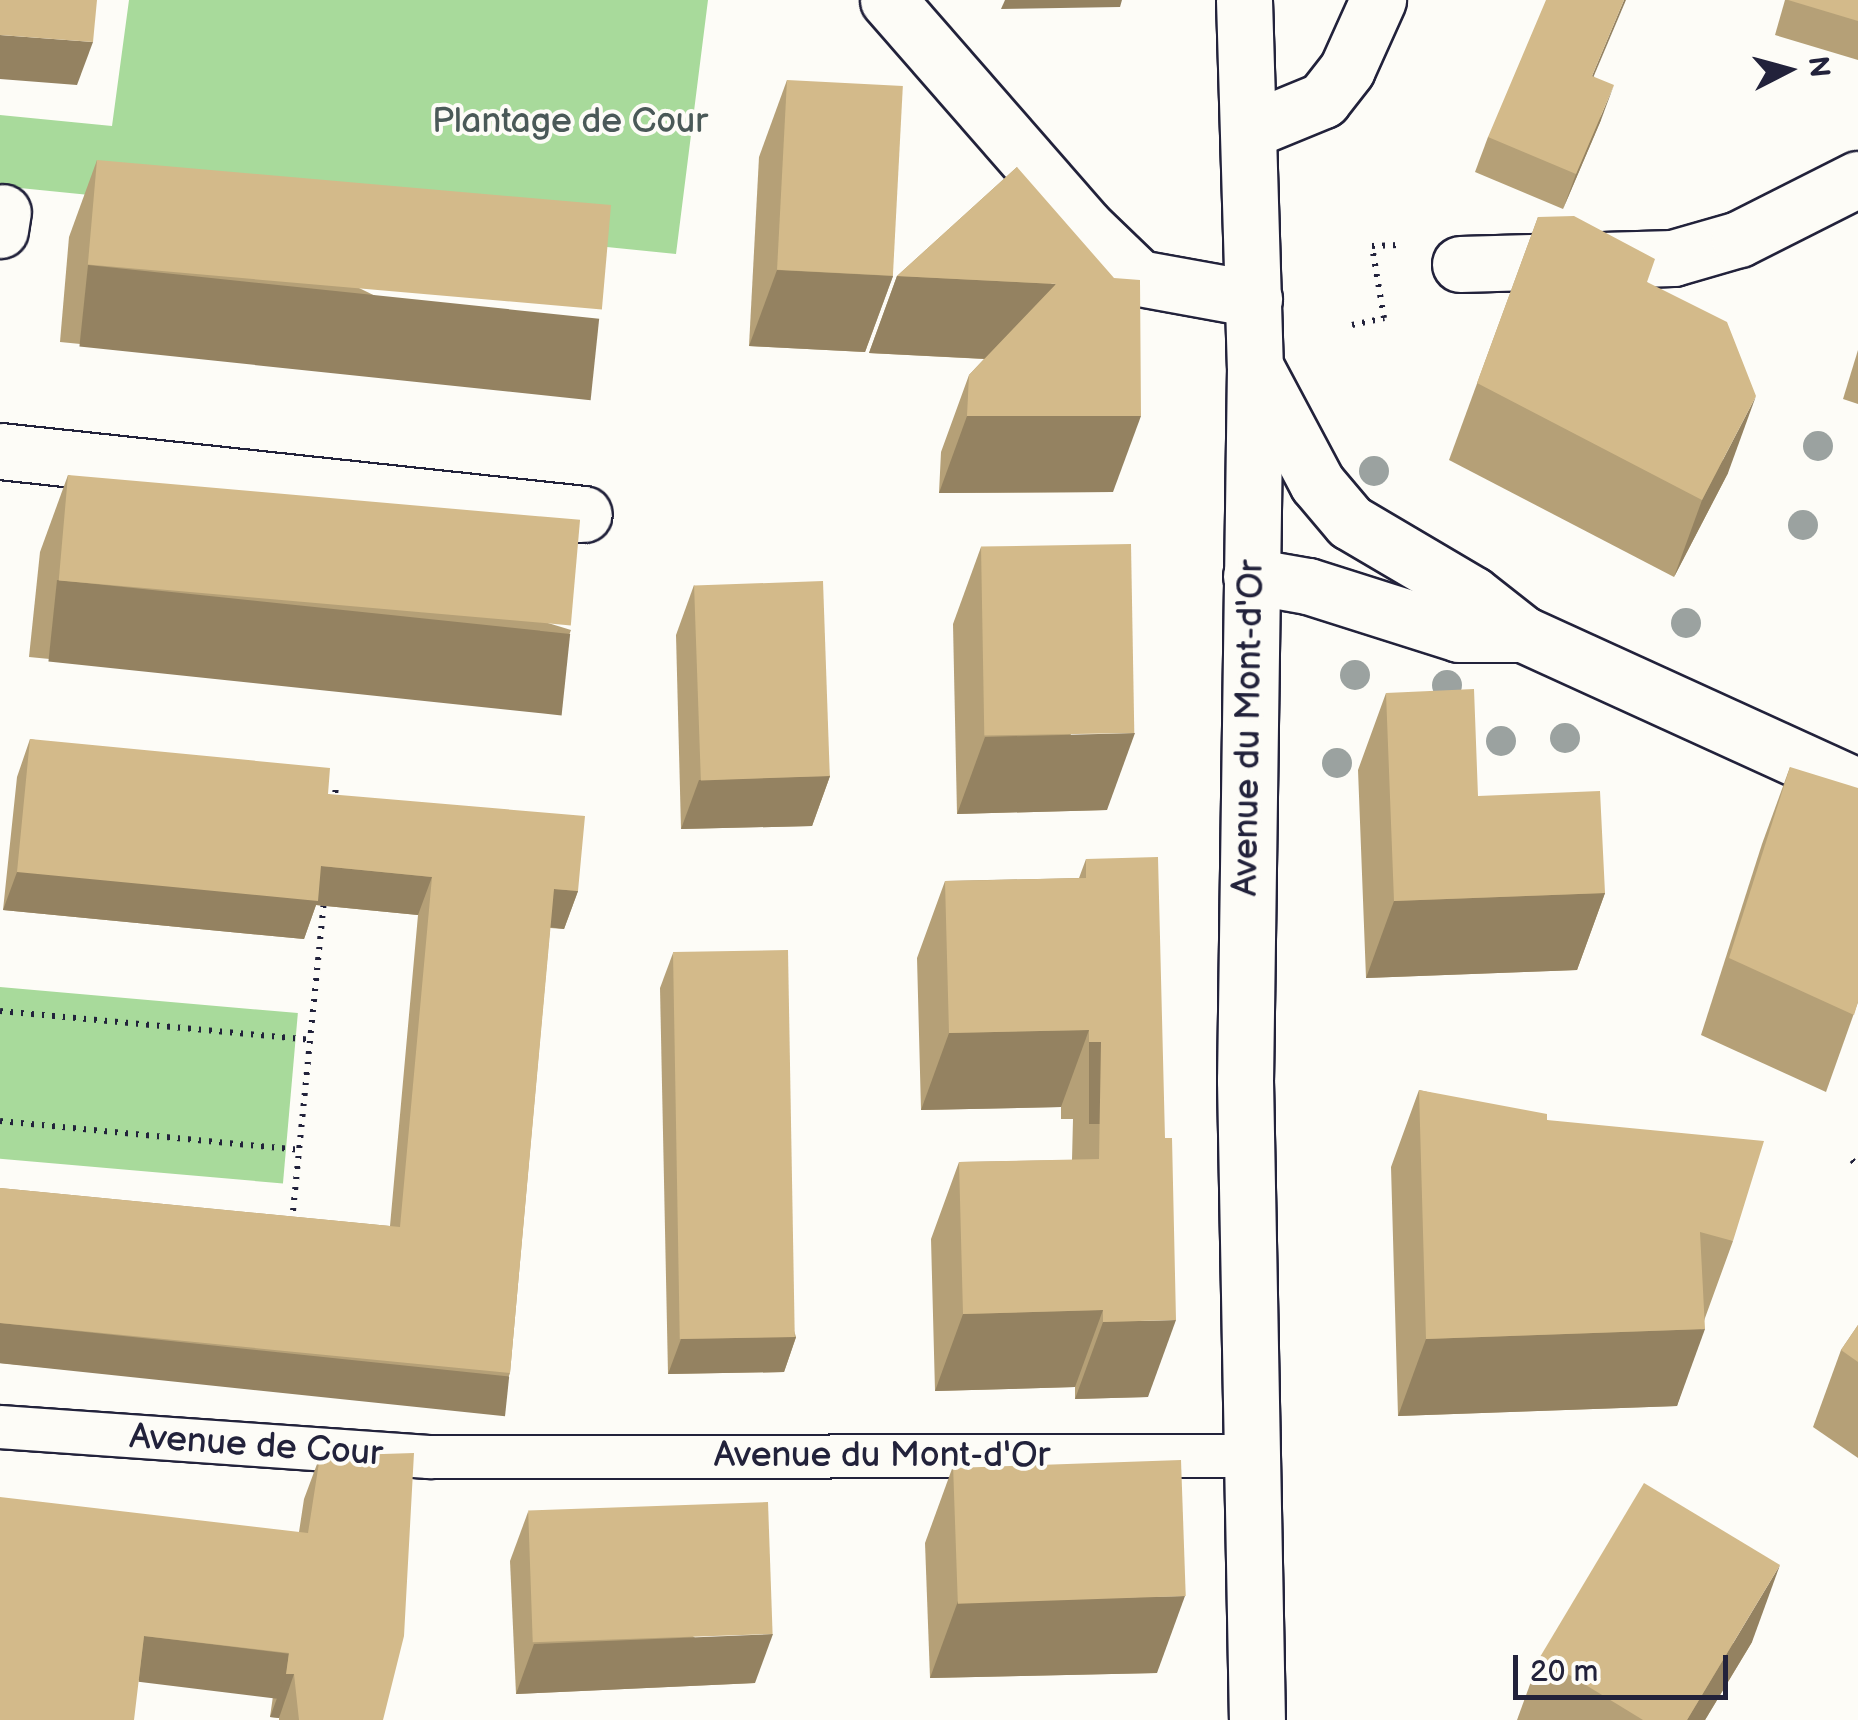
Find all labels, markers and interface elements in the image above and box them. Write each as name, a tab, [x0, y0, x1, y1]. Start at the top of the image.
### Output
north arrow	[1738, 20, 1838, 120]
text: N	[1801, 55, 1836, 79]
park label: Plantage de Cour	[432, 101, 708, 143]
street label: Avenue du Mont-d'Or	[1225, 559, 1273, 897]
street label: Avenue de Cour	[128, 1416, 384, 1476]
street label: Avenue du Mont-d'Or	[714, 1435, 1050, 1477]
scale bar	[1518, 1635, 1733, 1697]
text: 20 m	[1530, 1654, 1598, 1690]

